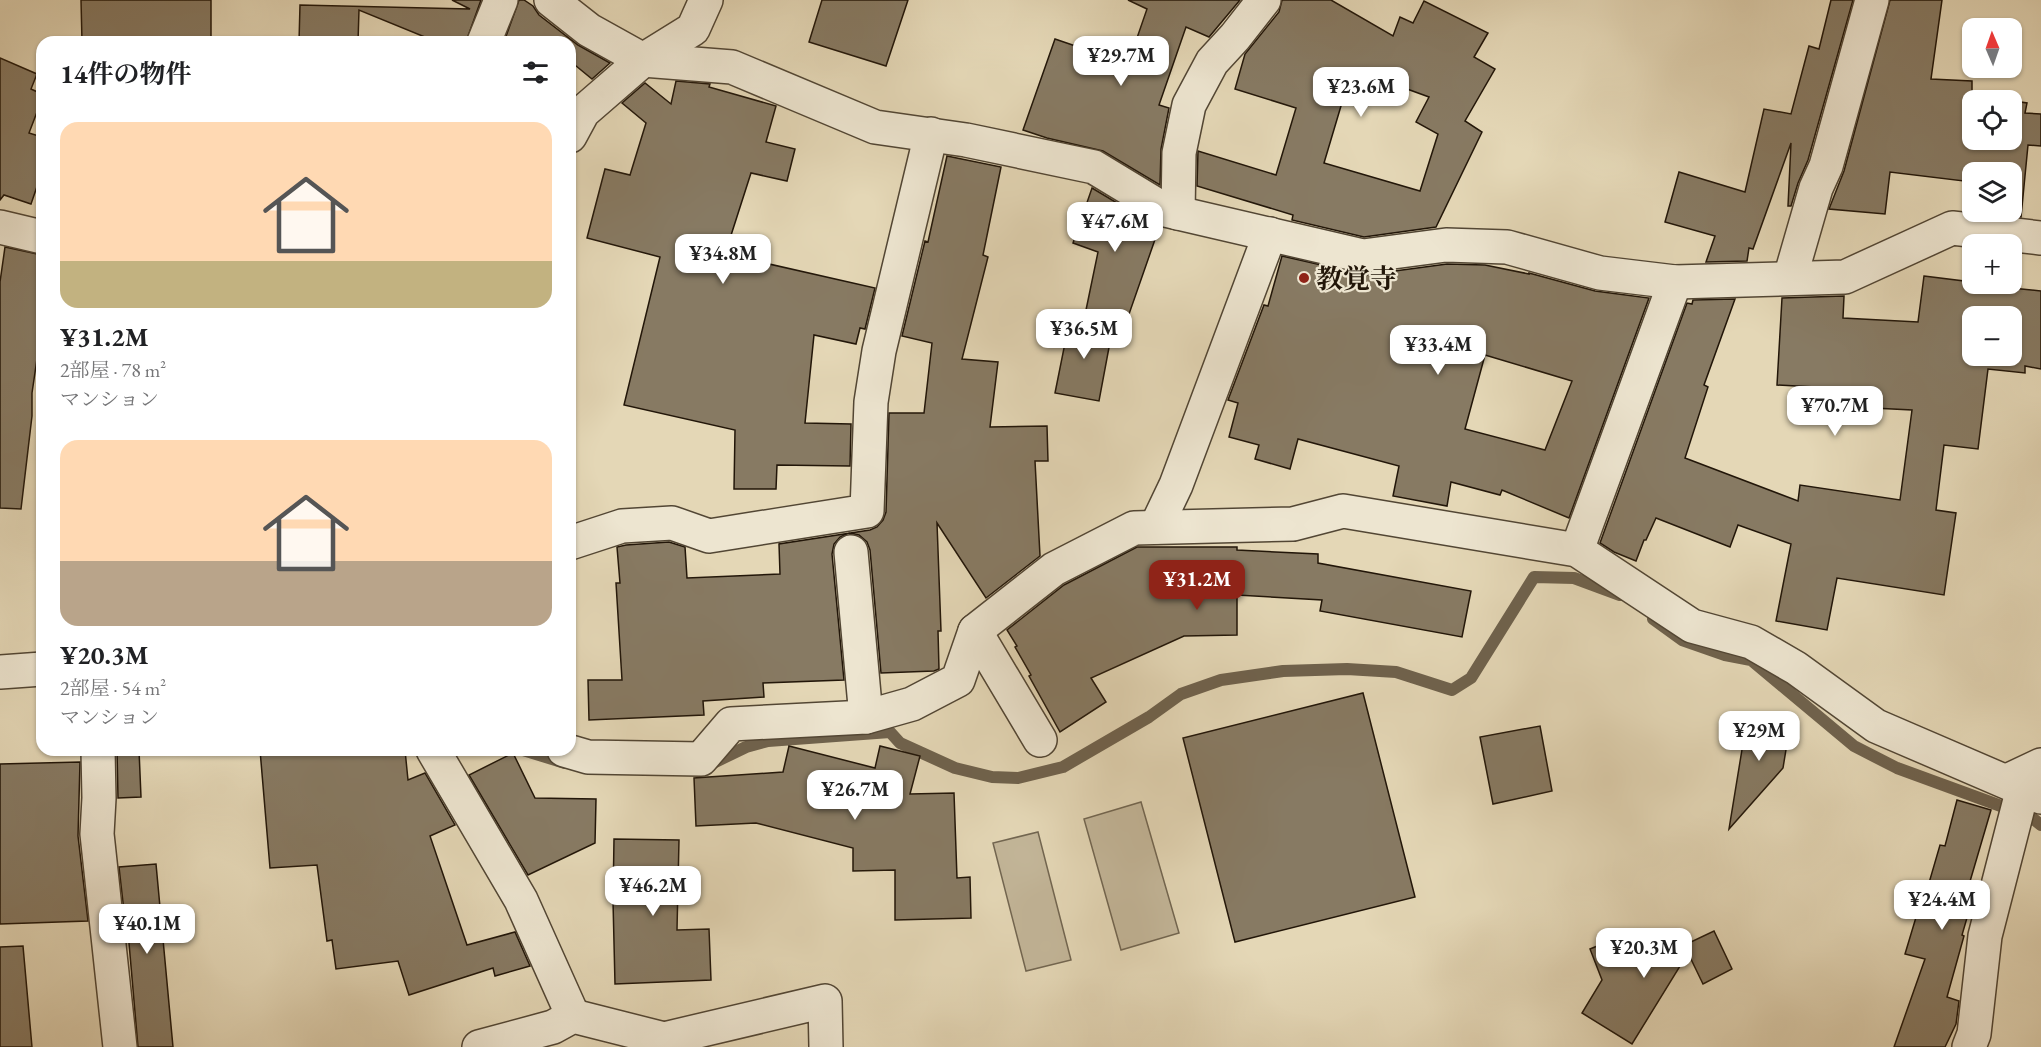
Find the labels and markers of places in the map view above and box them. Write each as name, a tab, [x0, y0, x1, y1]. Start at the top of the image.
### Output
pin: ¥29.7M	[1072, 36, 1170, 87]
pin: ¥23.6M	[1312, 67, 1410, 118]
pin: ¥47.6M	[1066, 202, 1164, 253]
pin: ¥34.8M	[674, 234, 772, 285]
place label: 教覚寺	[1316, 261, 1397, 296]
marker: 教覚寺	[1297, 271, 1311, 285]
pin: ¥36.5M	[1035, 309, 1133, 360]
pin: ¥33.4M	[1389, 325, 1487, 376]
pin: ¥70.7M	[1786, 386, 1884, 437]
pin: ¥31.2M	[1148, 560, 1246, 611]
pin: ¥29M	[1723, 711, 1795, 762]
pin: ¥26.7M	[806, 770, 904, 821]
pin: ¥46.2M	[604, 866, 702, 917]
pin: ¥24.4M	[1893, 880, 1991, 931]
pin: ¥40.1M	[98, 904, 196, 955]
pin: ¥20.3M	[1595, 928, 1693, 979]

